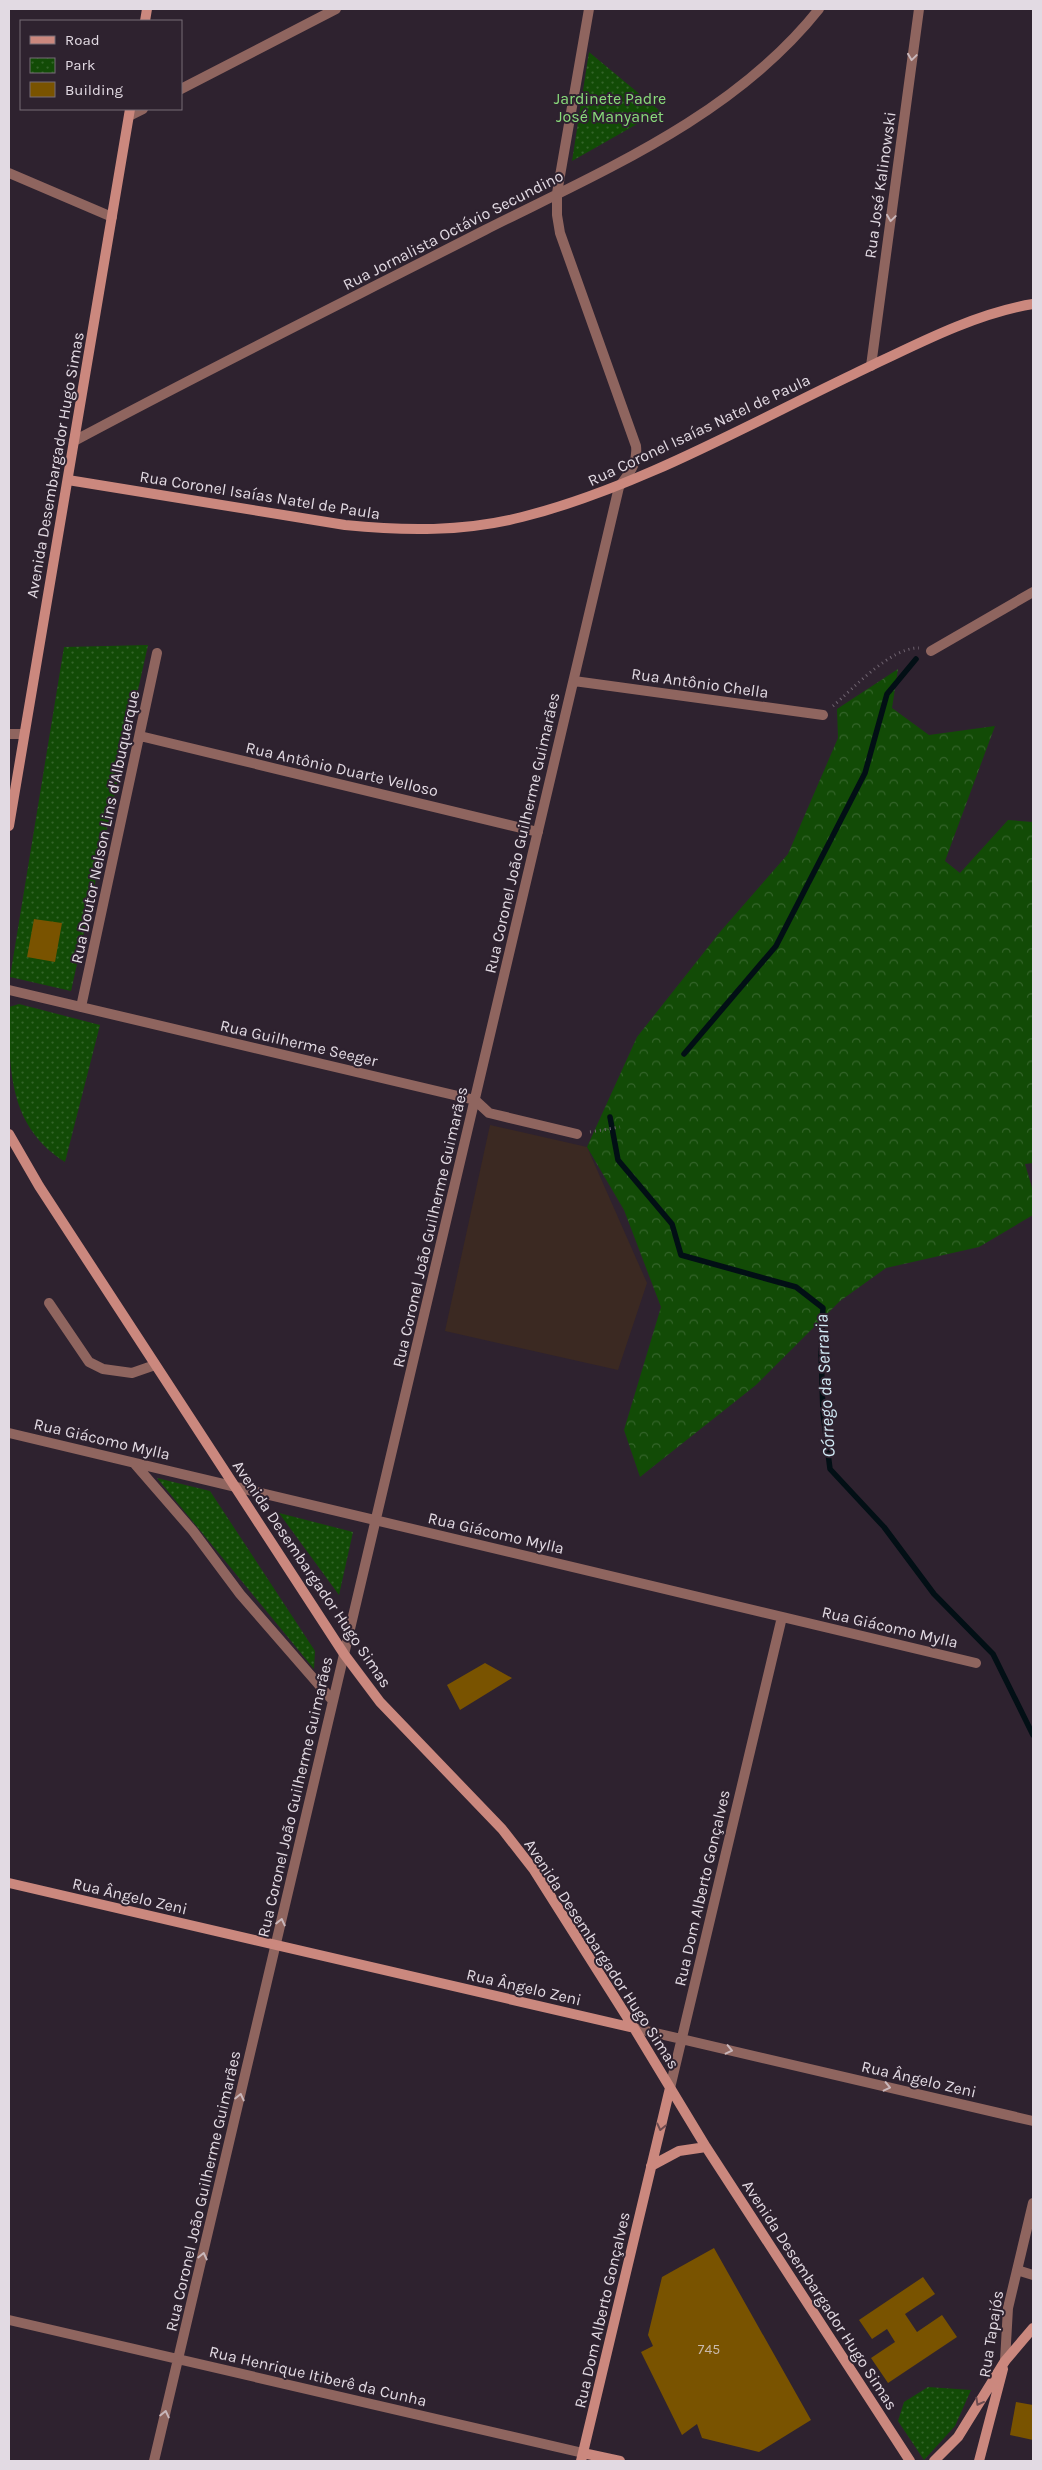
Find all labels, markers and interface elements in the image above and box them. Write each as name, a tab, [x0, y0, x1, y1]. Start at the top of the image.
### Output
legend	[20, 20, 182, 110]
text: Road	[65, 31, 100, 49]
one-way arrow	[907, 53, 918, 61]
text: Park	[65, 56, 95, 74]
text: Building	[65, 81, 123, 99]
park label: Jardinete Padre José Manyanet	[554, 89, 666, 126]
street label: Rua José Kalinowski	[860, 111, 900, 259]
street label: Rua Jornalista Octávio Secundino	[340, 166, 566, 294]
one-way arrow	[886, 214, 896, 222]
street label: Avenida Desembargador Hugo Simas	[22, 330, 88, 600]
street label: Rua Coronel Isaías Natel de Paula	[585, 370, 813, 490]
street label: Rua Coronel Isaías Natel de Paula	[138, 467, 382, 523]
street label: Rua Antônio Chella	[630, 664, 770, 702]
street label: Rua Doutor Nelson Lins d'Albuquerque	[67, 689, 143, 965]
street label: Rua Coronel João Guilherme Guimarães	[480, 691, 564, 975]
street label: Rua Antônio Duarte Velloso	[244, 738, 440, 800]
street label: Rua Guilherme Seeger	[218, 1016, 380, 1070]
street label: Rua Coronel João Guilherme Guimarães	[388, 1085, 472, 1369]
water label: Córrego da Serraria	[810, 1314, 840, 1458]
street label: Rua Giácomo Mylla	[32, 1414, 172, 1464]
street label: Avenida Desembargador Hugo Simas	[229, 1457, 395, 1691]
street label: Rua Giácomo Mylla	[426, 1508, 566, 1558]
street label: Rua Giácomo Mylla	[820, 1602, 960, 1652]
street label: Rua Coronel João Guilherme Guimarães	[253, 1655, 337, 1939]
street label: Rua Dom Alberto Gonçalves	[670, 1788, 734, 1988]
street label: Avenida Desembargador Hugo Simas	[520, 1836, 684, 2072]
street label: Rua Ângelo Zeni	[71, 1874, 189, 1918]
one-way arrow	[275, 1918, 286, 1927]
street label: Rua Ângelo Zeni	[465, 1965, 583, 2009]
one-way arrow	[725, 2044, 734, 2055]
street label: Rua Coronel João Guilherme Guimarães	[161, 2049, 245, 2333]
street label: Rua Ângelo Zeni	[860, 2057, 978, 2101]
one-way arrow	[883, 2081, 892, 2092]
one-way arrow	[234, 2093, 245, 2102]
one-way arrow	[656, 2123, 667, 2132]
street label: Avenida Desembargador Hugo Simas	[738, 2177, 902, 2413]
street label: Rua Dom Alberto Gonçalves	[570, 2210, 634, 2410]
one-way arrow	[197, 2251, 208, 2260]
street label: Rua Tapajós	[975, 2289, 1007, 2379]
house number: 745	[698, 2341, 720, 2358]
street label: Rua Henrique Itiberê da Cunha	[207, 2342, 429, 2410]
one-way arrow	[975, 2397, 985, 2406]
one-way arrow	[159, 2409, 170, 2418]

